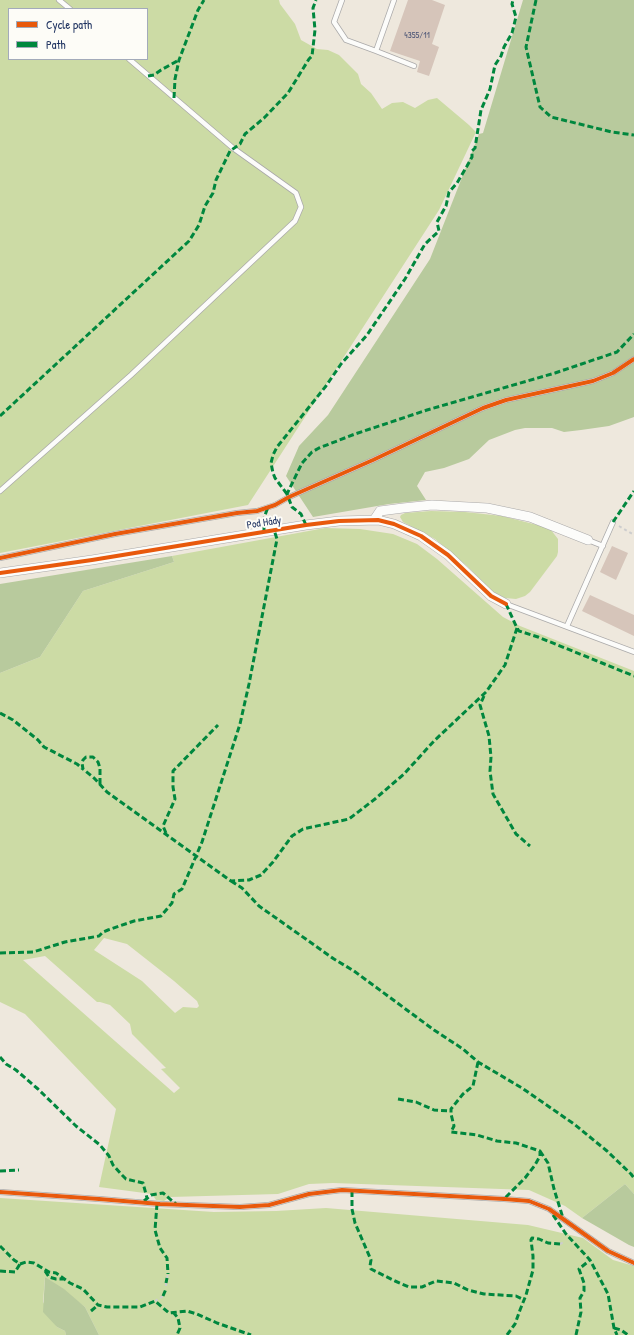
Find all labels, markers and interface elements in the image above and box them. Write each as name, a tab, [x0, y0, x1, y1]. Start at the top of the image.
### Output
legend	[8, 8, 148, 60]
text: Cycle path	[46, 16, 92, 33]
house number: 4355/11	[404, 31, 430, 41]
text: Path	[46, 36, 66, 53]
street label: Pod Hády	[246, 514, 282, 532]

